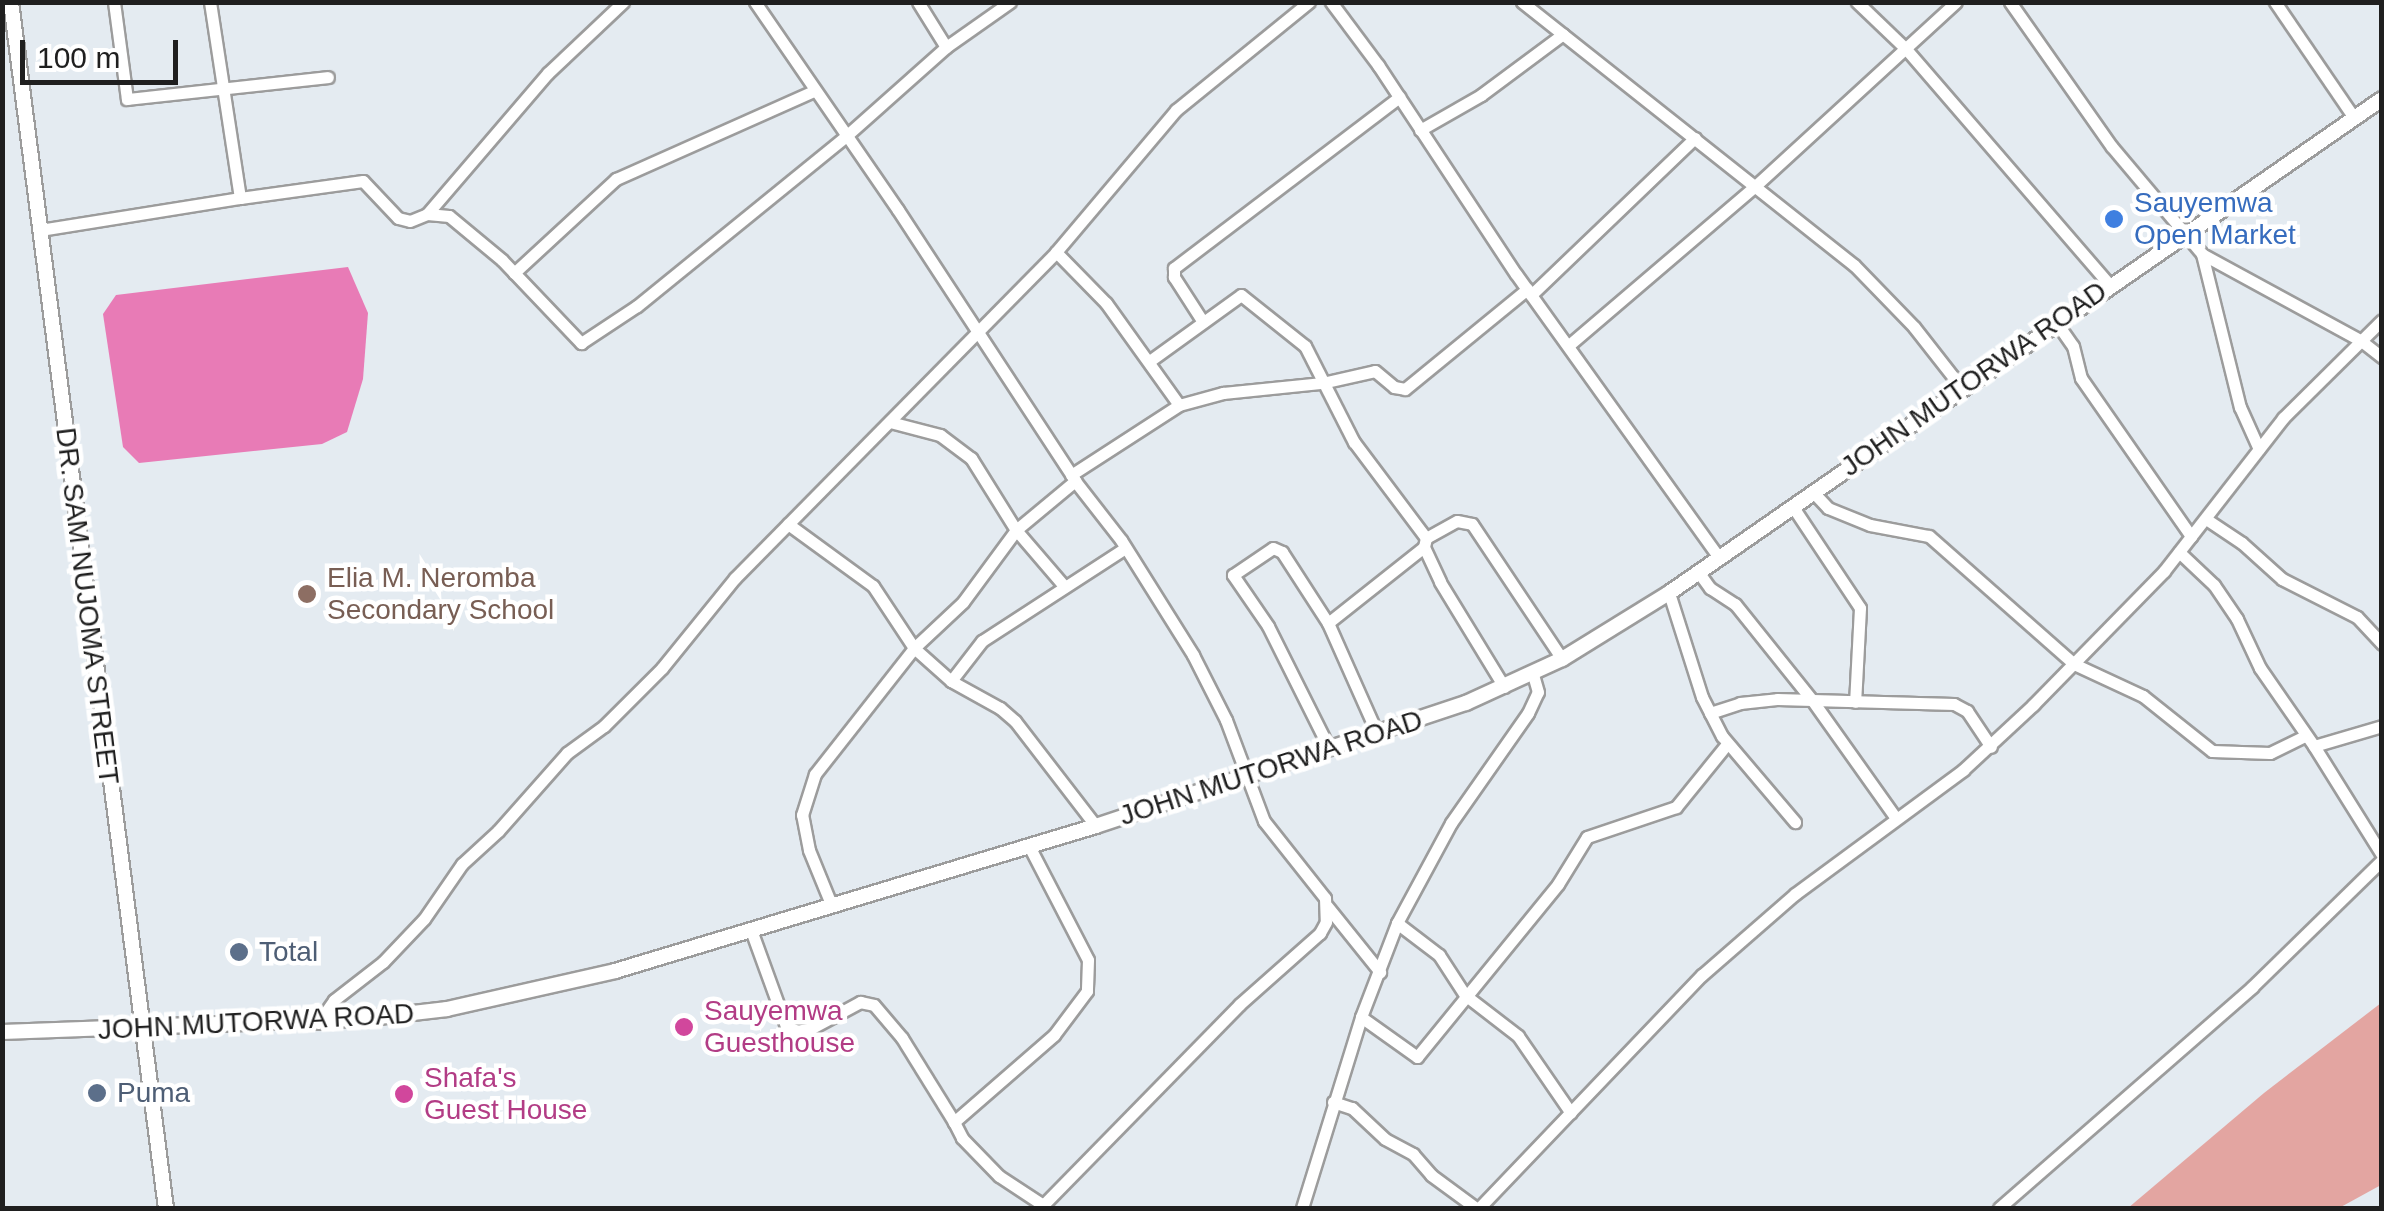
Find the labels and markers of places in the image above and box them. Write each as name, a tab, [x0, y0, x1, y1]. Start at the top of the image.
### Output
place label: Sauyemwa Open Market	[2134, 186, 2296, 252]
marker: Sauyemwa Open Market	[2103, 208, 2125, 230]
place label: Elia M. Neromba Secondary School	[327, 561, 554, 627]
marker: Elia M. Neromba Secondary School	[296, 583, 318, 605]
place label: Total	[259, 935, 318, 969]
marker: Total	[228, 941, 250, 963]
place label: Sauyemwa Guesthouse	[704, 994, 855, 1060]
marker: Sauyemwa Guesthouse	[673, 1016, 695, 1038]
place label: Shafa's Guest House	[424, 1061, 587, 1127]
place label: Puma	[117, 1076, 190, 1110]
marker: Puma	[86, 1082, 108, 1104]
marker: Shafa's Guest House	[393, 1083, 415, 1105]

